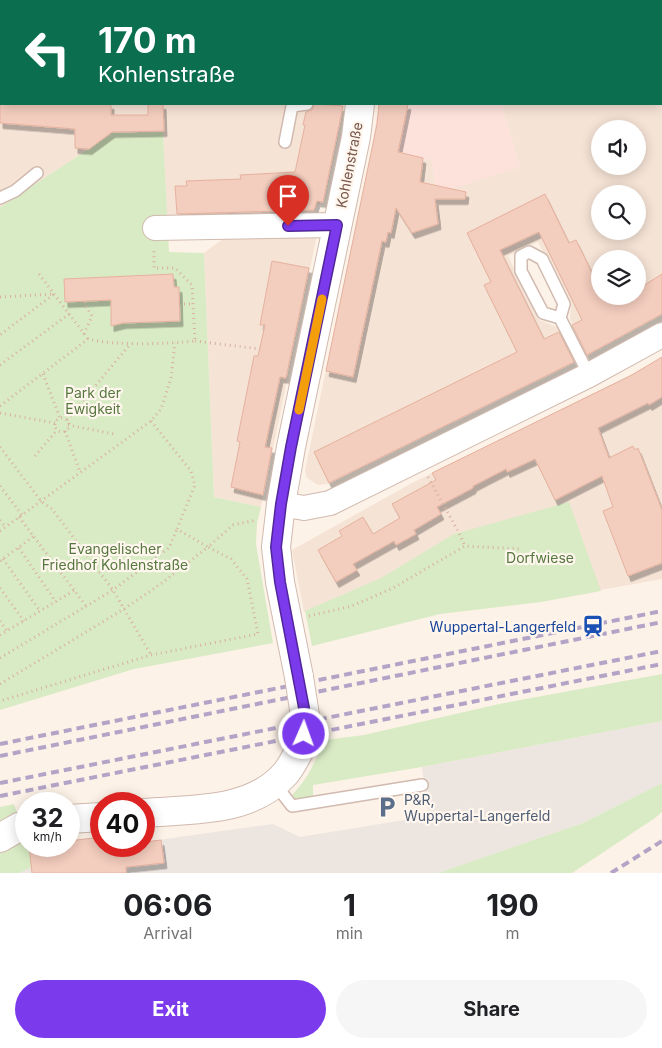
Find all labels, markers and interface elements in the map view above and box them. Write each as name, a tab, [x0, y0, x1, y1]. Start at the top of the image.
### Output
text: 170 m	[98, 19, 197, 61]
icon: left	[15, 20, 80, 85]
text: Kohlenstraße	[98, 61, 235, 87]
map controls	[591, 120, 646, 305]
button: sound	[591, 120, 646, 175]
street label: Kohlenstraße	[332, 121, 366, 209]
pin	[267, 175, 309, 226]
icon: arrive	[274, 182, 302, 210]
button: search	[591, 185, 646, 240]
button: layers	[591, 250, 646, 305]
park label: Park der Ewigkeit	[65, 384, 121, 417]
park label: Evangelischer Friedhof Kohlenstraße	[42, 540, 188, 573]
park label: Dorfwiese	[506, 549, 574, 566]
station icon: Wuppertal-Langerfeld	[580, 613, 606, 639]
place label: Wuppertal-Langerfeld	[430, 618, 576, 635]
position arrow	[277, 707, 329, 759]
place label: P&R, Wuppertal-Langerfeld	[404, 791, 550, 824]
speed limit sign: 40	[90, 792, 155, 857]
parking icon: P&R, Wuppertal-Langerfeld	[374, 794, 400, 820]
text: 32	[32, 803, 63, 833]
text: km/h	[33, 829, 62, 844]
text: 06:06	[123, 887, 213, 923]
text: 1	[343, 887, 356, 923]
text: 190	[486, 887, 539, 923]
text: Arrival	[143, 923, 192, 943]
text: min	[336, 923, 363, 943]
text: m	[505, 923, 520, 943]
button: Exit	[15, 980, 326, 1038]
button: Share	[336, 980, 647, 1038]

